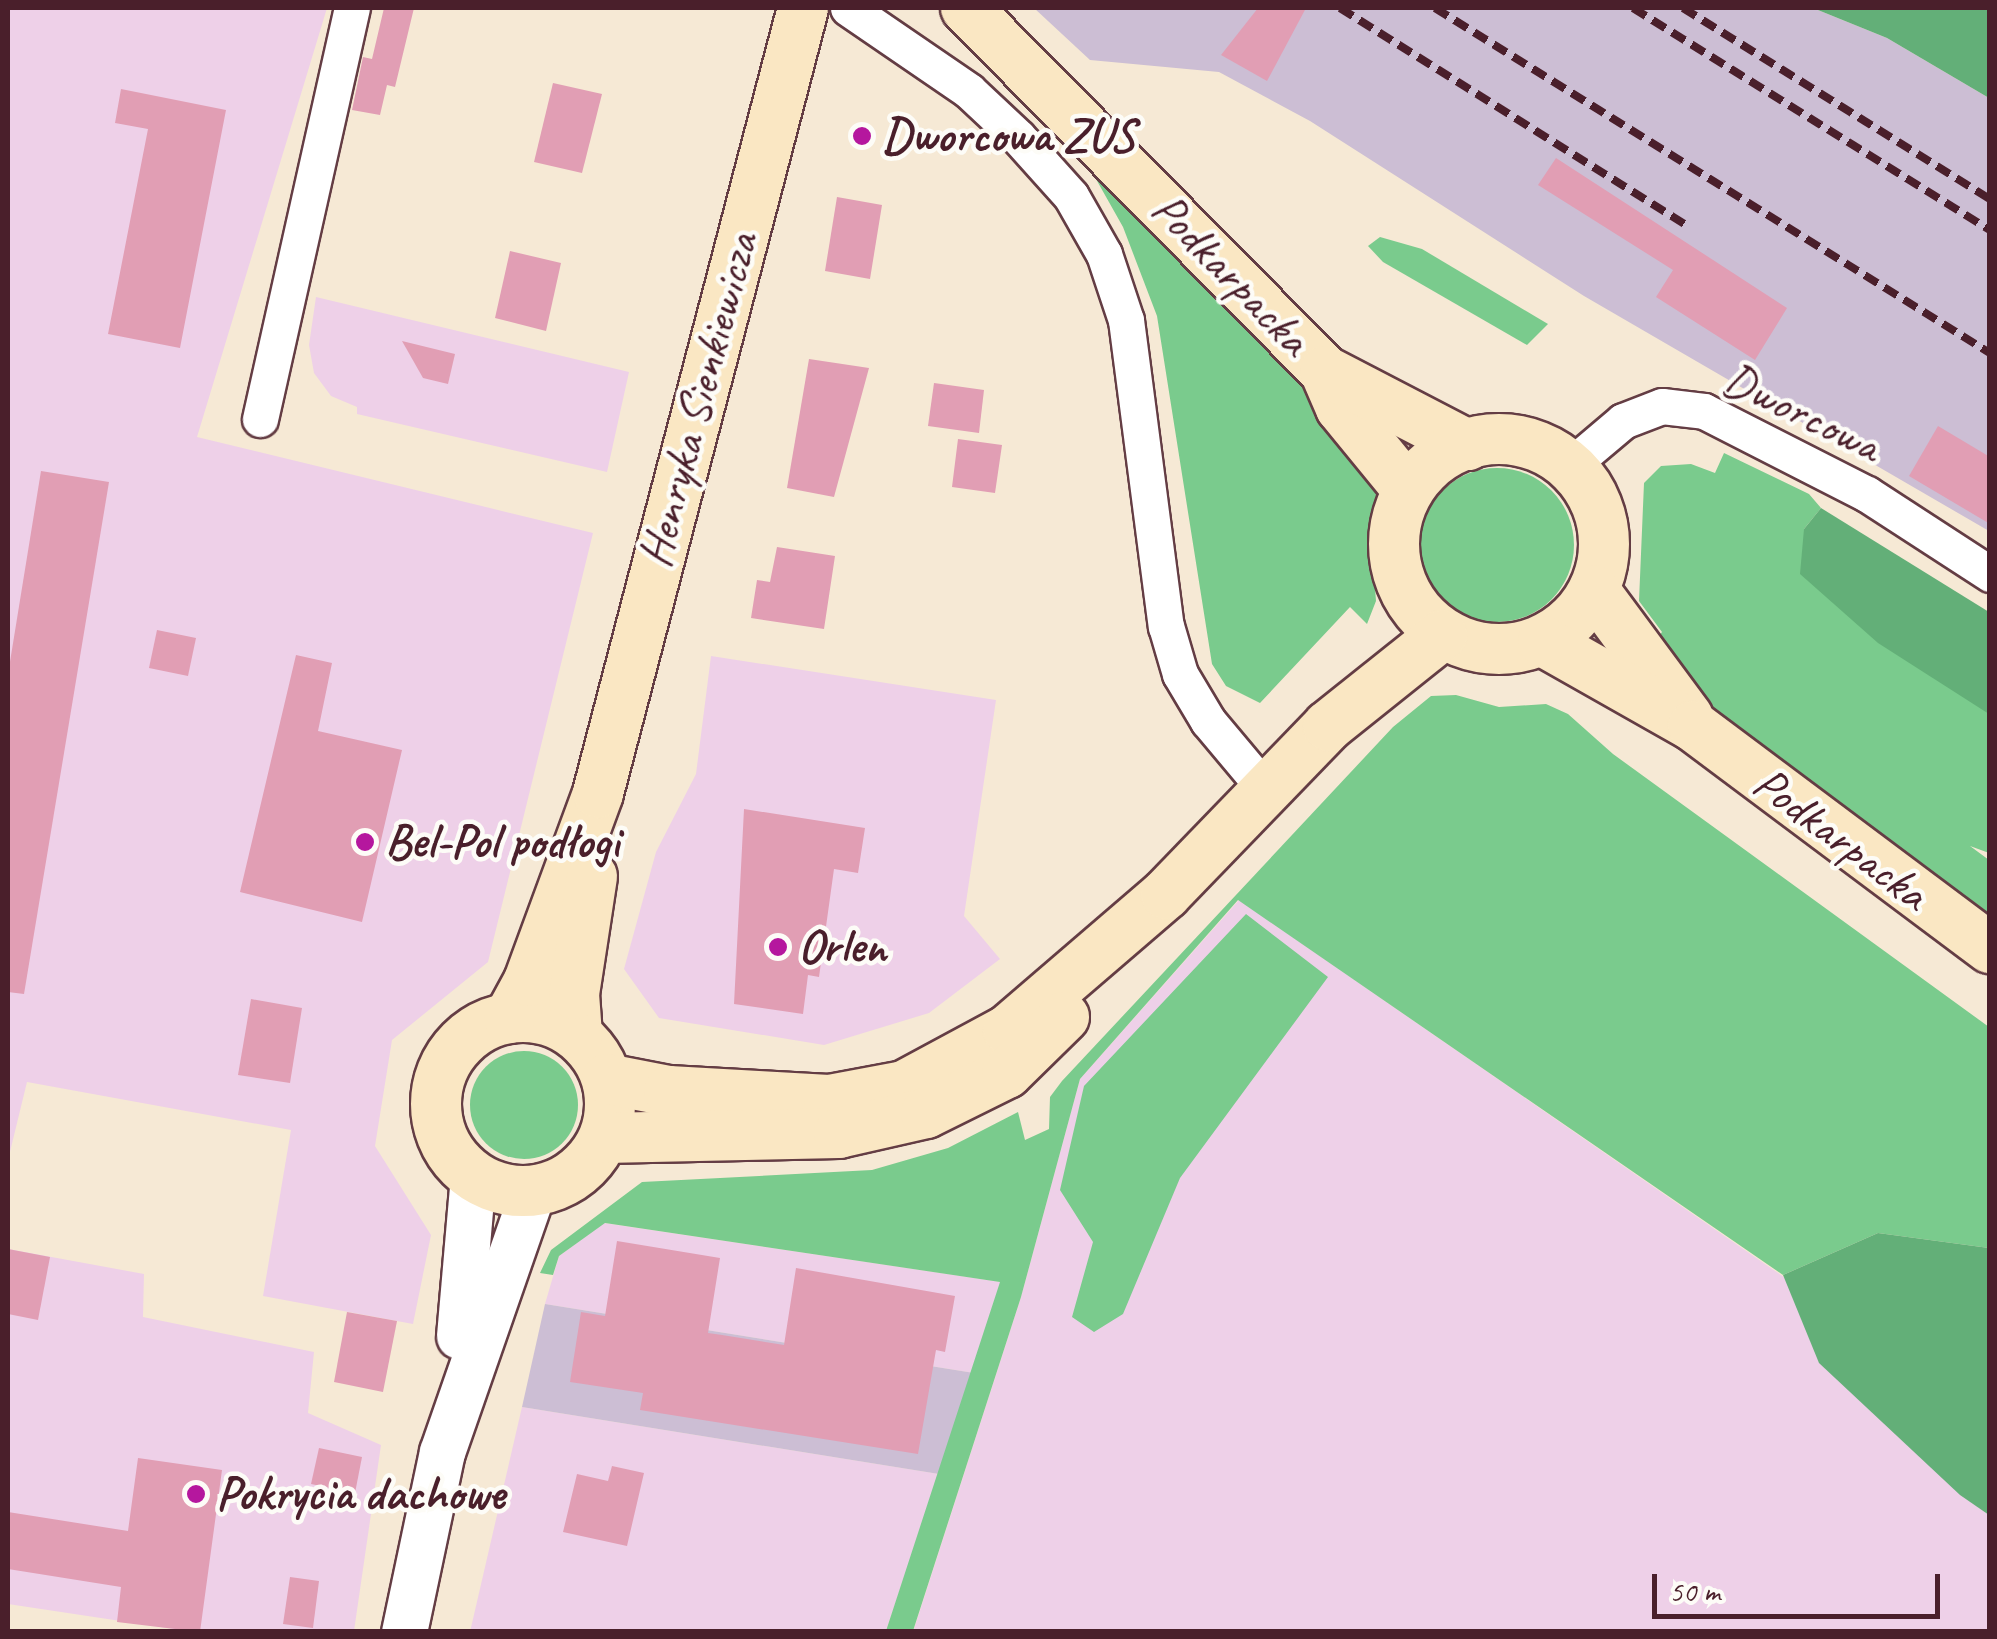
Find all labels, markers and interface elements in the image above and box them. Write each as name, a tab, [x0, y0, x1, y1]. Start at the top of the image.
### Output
place label: Dworcowa ZUS	[882, 107, 1134, 165]
marker: Dworcowa ZUS	[851, 125, 873, 147]
street label: Podkarpacka	[1139, 181, 1323, 367]
street label: Henryka Sienkiewicza	[626, 226, 770, 574]
street label: Dworcowa	[1714, 349, 1890, 475]
street label: Podkarpacka	[1742, 754, 1940, 922]
place label: Bel-Pol podłogi	[385, 813, 619, 871]
marker: Bel-Pol podłogi	[354, 831, 376, 853]
place label: Orlen	[798, 918, 886, 976]
marker: Orlen	[767, 936, 789, 958]
place label: Pokrycia dachowe	[216, 1465, 503, 1523]
marker: Pokrycia dachowe	[185, 1483, 207, 1505]
scale bar	[1657, 1554, 1944, 1616]
text: 50 m	[1669, 1572, 1720, 1610]

